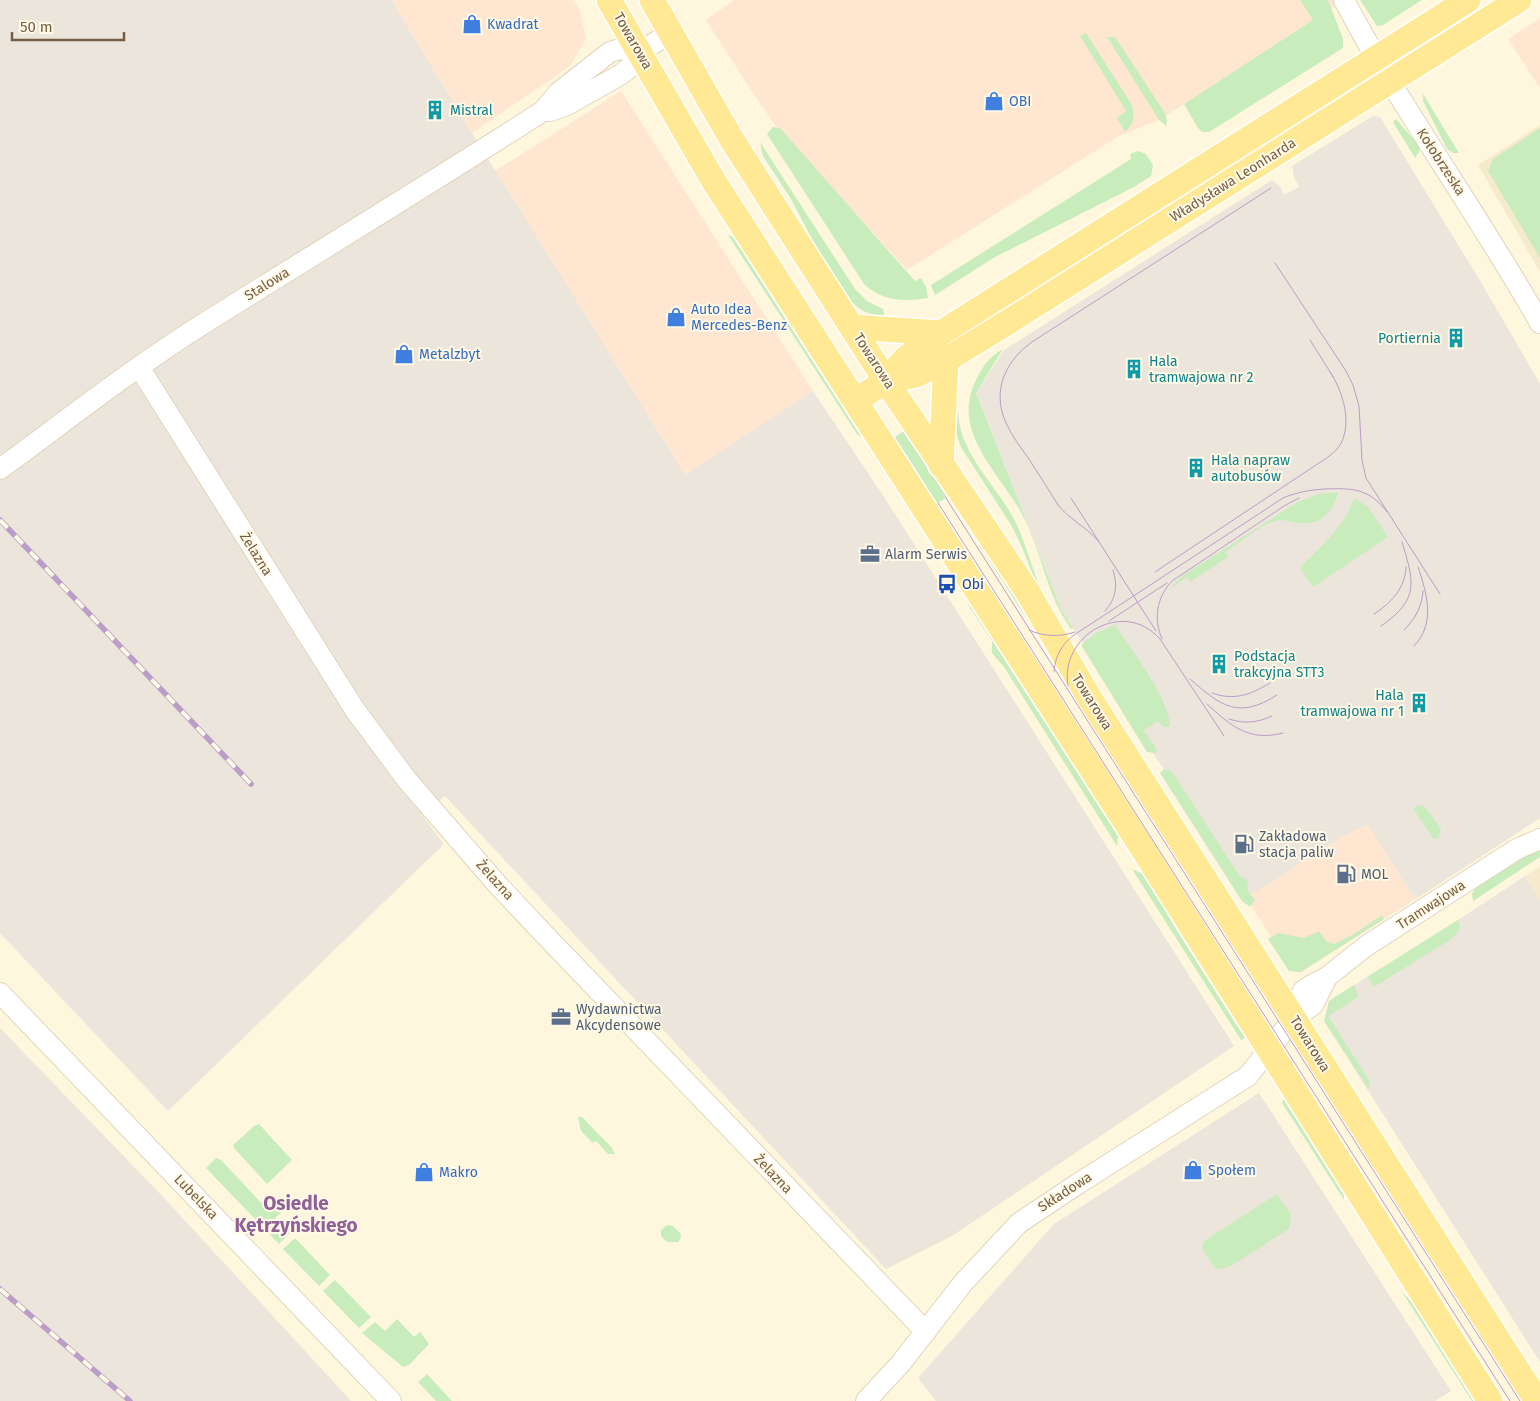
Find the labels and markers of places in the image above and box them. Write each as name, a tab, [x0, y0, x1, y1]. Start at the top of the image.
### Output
shop icon: Kwadrat	[461, 13, 483, 35]
place label: Kwadrat	[487, 16, 540, 33]
shop icon: OBI	[983, 90, 1005, 112]
place label: OBI	[1009, 93, 1031, 110]
building icon: Mistral	[424, 99, 446, 121]
place label: Mistral	[450, 102, 493, 119]
place label: Auto Idea Mercedes-Benz	[691, 301, 787, 334]
shop icon: Auto Idea Mercedes-Benz	[665, 306, 687, 328]
building icon: Portiernia	[1445, 327, 1467, 349]
place label: Portiernia	[1378, 330, 1441, 347]
shop icon: Metalzbyt	[393, 343, 415, 365]
place label: Metalzbyt	[419, 346, 481, 363]
place label: Hala tramwajowa nr 2	[1149, 353, 1254, 386]
building icon: Hala tramwajowa nr 2	[1123, 358, 1145, 380]
place label: Hala napraw autobusów	[1211, 452, 1290, 485]
building icon: Hala napraw autobusów	[1185, 457, 1207, 479]
office icon: Alarm Serwis	[859, 543, 881, 565]
place label: Alarm Serwis	[885, 546, 967, 563]
bus stop icon: Obi	[936, 573, 958, 595]
place label: Obi	[962, 576, 984, 593]
place label: Podstacja trakcyjna STT3	[1234, 648, 1324, 681]
building icon: Podstacja trakcyjna STT3	[1208, 653, 1230, 675]
place label: Hala tramwajowa nr 1	[1300, 687, 1404, 720]
building icon: Hala tramwajowa nr 1	[1408, 692, 1430, 714]
place label: Zakładowa stacja paliw	[1259, 828, 1334, 861]
fuel station icon: Zakładowa stacja paliw	[1233, 833, 1255, 855]
fuel station icon: MOL	[1335, 863, 1357, 885]
place label: MOL	[1361, 866, 1388, 883]
place label: Wydawnictwa Akcydensowe	[576, 1001, 662, 1034]
office icon: Wydawnictwa Akcydensowe	[550, 1006, 572, 1028]
shop icon: Społem	[1182, 1159, 1204, 1181]
shop icon: Makro	[413, 1161, 435, 1183]
place label: Społem	[1208, 1162, 1256, 1179]
place label: Makro	[439, 1164, 478, 1181]

